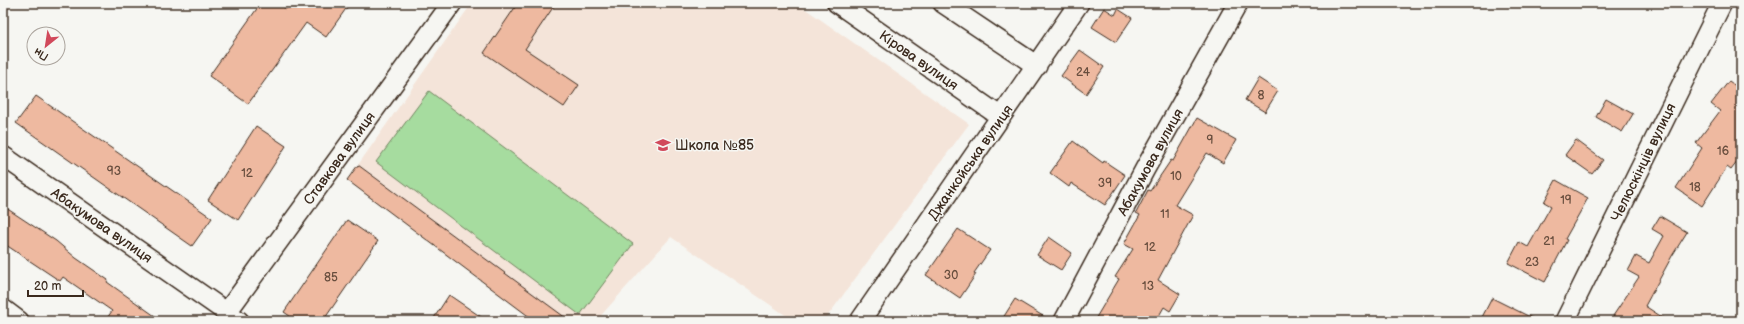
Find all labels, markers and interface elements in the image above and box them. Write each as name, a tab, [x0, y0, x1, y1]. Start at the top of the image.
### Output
north arrow	[26, 26, 66, 66]
street label: Кірова вулиця	[876, 27, 962, 94]
text: Пн	[32, 45, 51, 64]
house number: 24	[1076, 65, 1091, 80]
house number: 8	[1258, 88, 1265, 103]
street label: Челюскінців вулиця	[1607, 100, 1680, 224]
street label: Джанкойська вулиця	[924, 101, 1017, 223]
street label: Абакумова вулиця	[1113, 106, 1187, 220]
street label: Ставкова вулиця	[300, 108, 379, 208]
house number: 9	[1207, 133, 1214, 148]
school or university icon: Школа №85	[654, 136, 672, 154]
place label: Школа №85	[675, 137, 754, 154]
house number: 16	[1717, 144, 1729, 159]
house number: 93	[107, 164, 121, 179]
house number: 12	[241, 166, 253, 181]
house number: 10	[1170, 169, 1182, 184]
house number: 39	[1098, 176, 1112, 191]
house number: 18	[1689, 180, 1701, 195]
street label: Абакумова вулиця	[47, 184, 156, 267]
house number: 19	[1560, 193, 1572, 208]
house number: 11	[1160, 207, 1170, 222]
house number: 21	[1543, 234, 1555, 249]
house number: 12	[1144, 240, 1156, 255]
house number: 23	[1525, 255, 1539, 270]
house number: 30	[944, 268, 958, 283]
house number: 85	[324, 270, 338, 285]
scale bar	[28, 272, 83, 298]
text: 20 m	[34, 279, 61, 294]
house number: 13	[1142, 279, 1154, 294]

